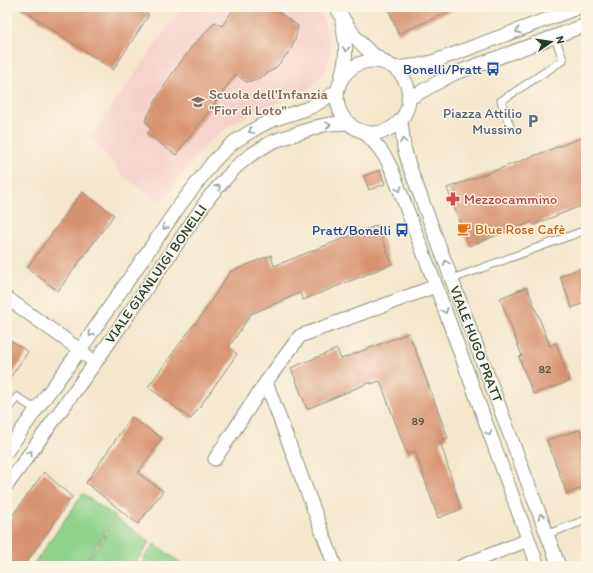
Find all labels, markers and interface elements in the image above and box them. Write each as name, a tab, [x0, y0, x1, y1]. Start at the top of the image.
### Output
north arrow	[531, 22, 571, 62]
one-way arrow	[514, 26, 521, 34]
text: N	[553, 35, 567, 45]
one-way arrow	[342, 46, 350, 52]
place label: Bonelli/Pratt	[403, 61, 482, 78]
bus stop icon: Bonelli/Pratt	[485, 61, 501, 77]
place label: Scuola dell'Infanzia "Fior di Loto"	[209, 86, 328, 119]
school or university icon: Scuola dell'Infanzia "Fior di Loto"	[190, 94, 206, 110]
place label: Piazza Attilio Mussino	[443, 105, 522, 138]
parking icon: Piazza Attilio Mussino	[525, 113, 541, 129]
one-way arrow	[325, 121, 331, 130]
one-way arrow	[248, 127, 255, 134]
one-way arrow	[399, 138, 408, 144]
one-way arrow	[213, 184, 220, 192]
one-way arrow	[395, 186, 403, 193]
pharmacy icon: Mezzocammino	[445, 191, 461, 207]
place label: Mezzocammino	[464, 191, 557, 208]
street label: VIALE GIANLUIGI BONELLI	[101, 201, 211, 347]
cafe icon: Blue Rose Cafè	[456, 221, 472, 237]
place label: Blue Rose Cafè	[475, 221, 566, 238]
place label: Pratt/Bonelli	[312, 222, 391, 239]
bus stop icon: Pratt/Bonelli	[394, 222, 410, 238]
one-way arrow	[162, 223, 170, 230]
one-way arrow	[442, 260, 451, 267]
street label: VIALE HUGO PRATT	[446, 283, 506, 405]
one-way arrow	[440, 307, 449, 314]
one-way arrow	[89, 329, 96, 336]
house number: 82	[539, 362, 552, 376]
house number: 89	[412, 414, 424, 428]
one-way arrow	[485, 429, 493, 436]
one-way arrow	[25, 451, 32, 458]
one-way arrow	[537, 513, 546, 520]

